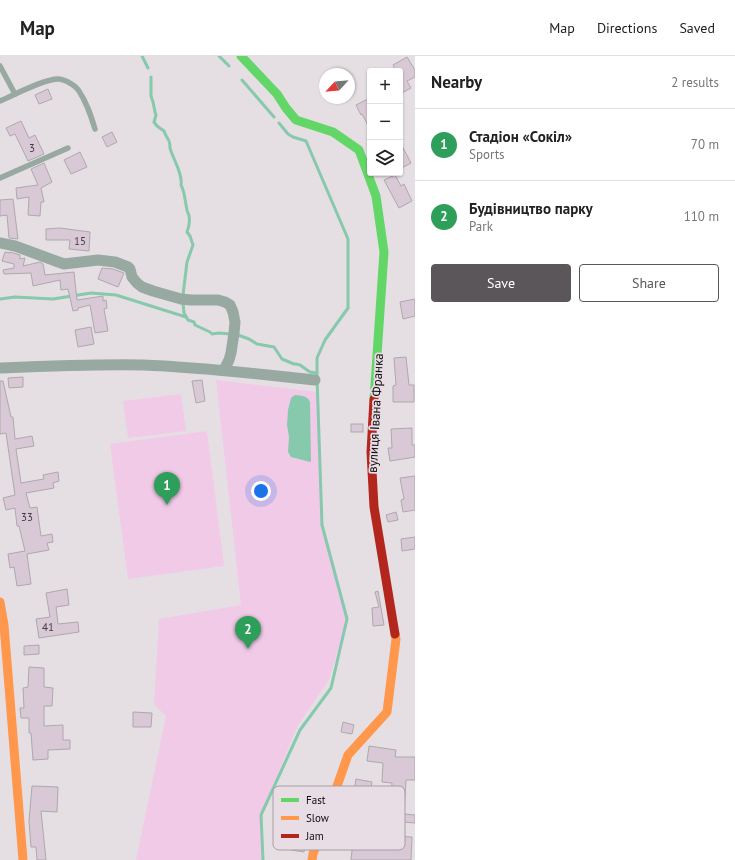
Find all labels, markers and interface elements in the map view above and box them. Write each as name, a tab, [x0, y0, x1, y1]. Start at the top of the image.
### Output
text: Map	[20, 16, 55, 40]
text: Map	[549, 19, 575, 37]
text: Directions	[597, 19, 657, 37]
text: Saved	[679, 19, 715, 37]
north arrow	[319, 68, 355, 104]
map controls	[367, 68, 403, 176]
button: +	[367, 68, 403, 104]
text: Nearby	[431, 71, 482, 93]
text: 2 results	[671, 74, 719, 91]
button: −	[367, 104, 403, 140]
text: Стадіон «Сокіл»	[469, 127, 572, 146]
text: 1	[440, 136, 448, 153]
text: 70 m	[691, 136, 719, 153]
button: layers	[367, 140, 403, 176]
house number: 3	[29, 141, 35, 155]
text: Sports	[469, 146, 505, 163]
text: Будівництво парку	[469, 199, 593, 218]
text: 2	[440, 208, 448, 225]
text: 110 m	[684, 208, 719, 225]
text: Park	[469, 218, 493, 235]
house number: 15	[74, 234, 86, 248]
button: Save	[431, 264, 571, 302]
button: Share	[579, 264, 719, 302]
street label: вулиця Івана Франка	[364, 353, 387, 473]
pin: 1	[154, 472, 180, 505]
your location	[251, 481, 271, 501]
house number: 33	[21, 510, 33, 524]
pin: 2	[235, 616, 261, 649]
house number: 41	[42, 620, 54, 634]
legend	[273, 786, 405, 850]
text: Fast	[306, 793, 326, 807]
text: Slow	[306, 811, 329, 825]
text: Jam	[305, 829, 324, 843]

